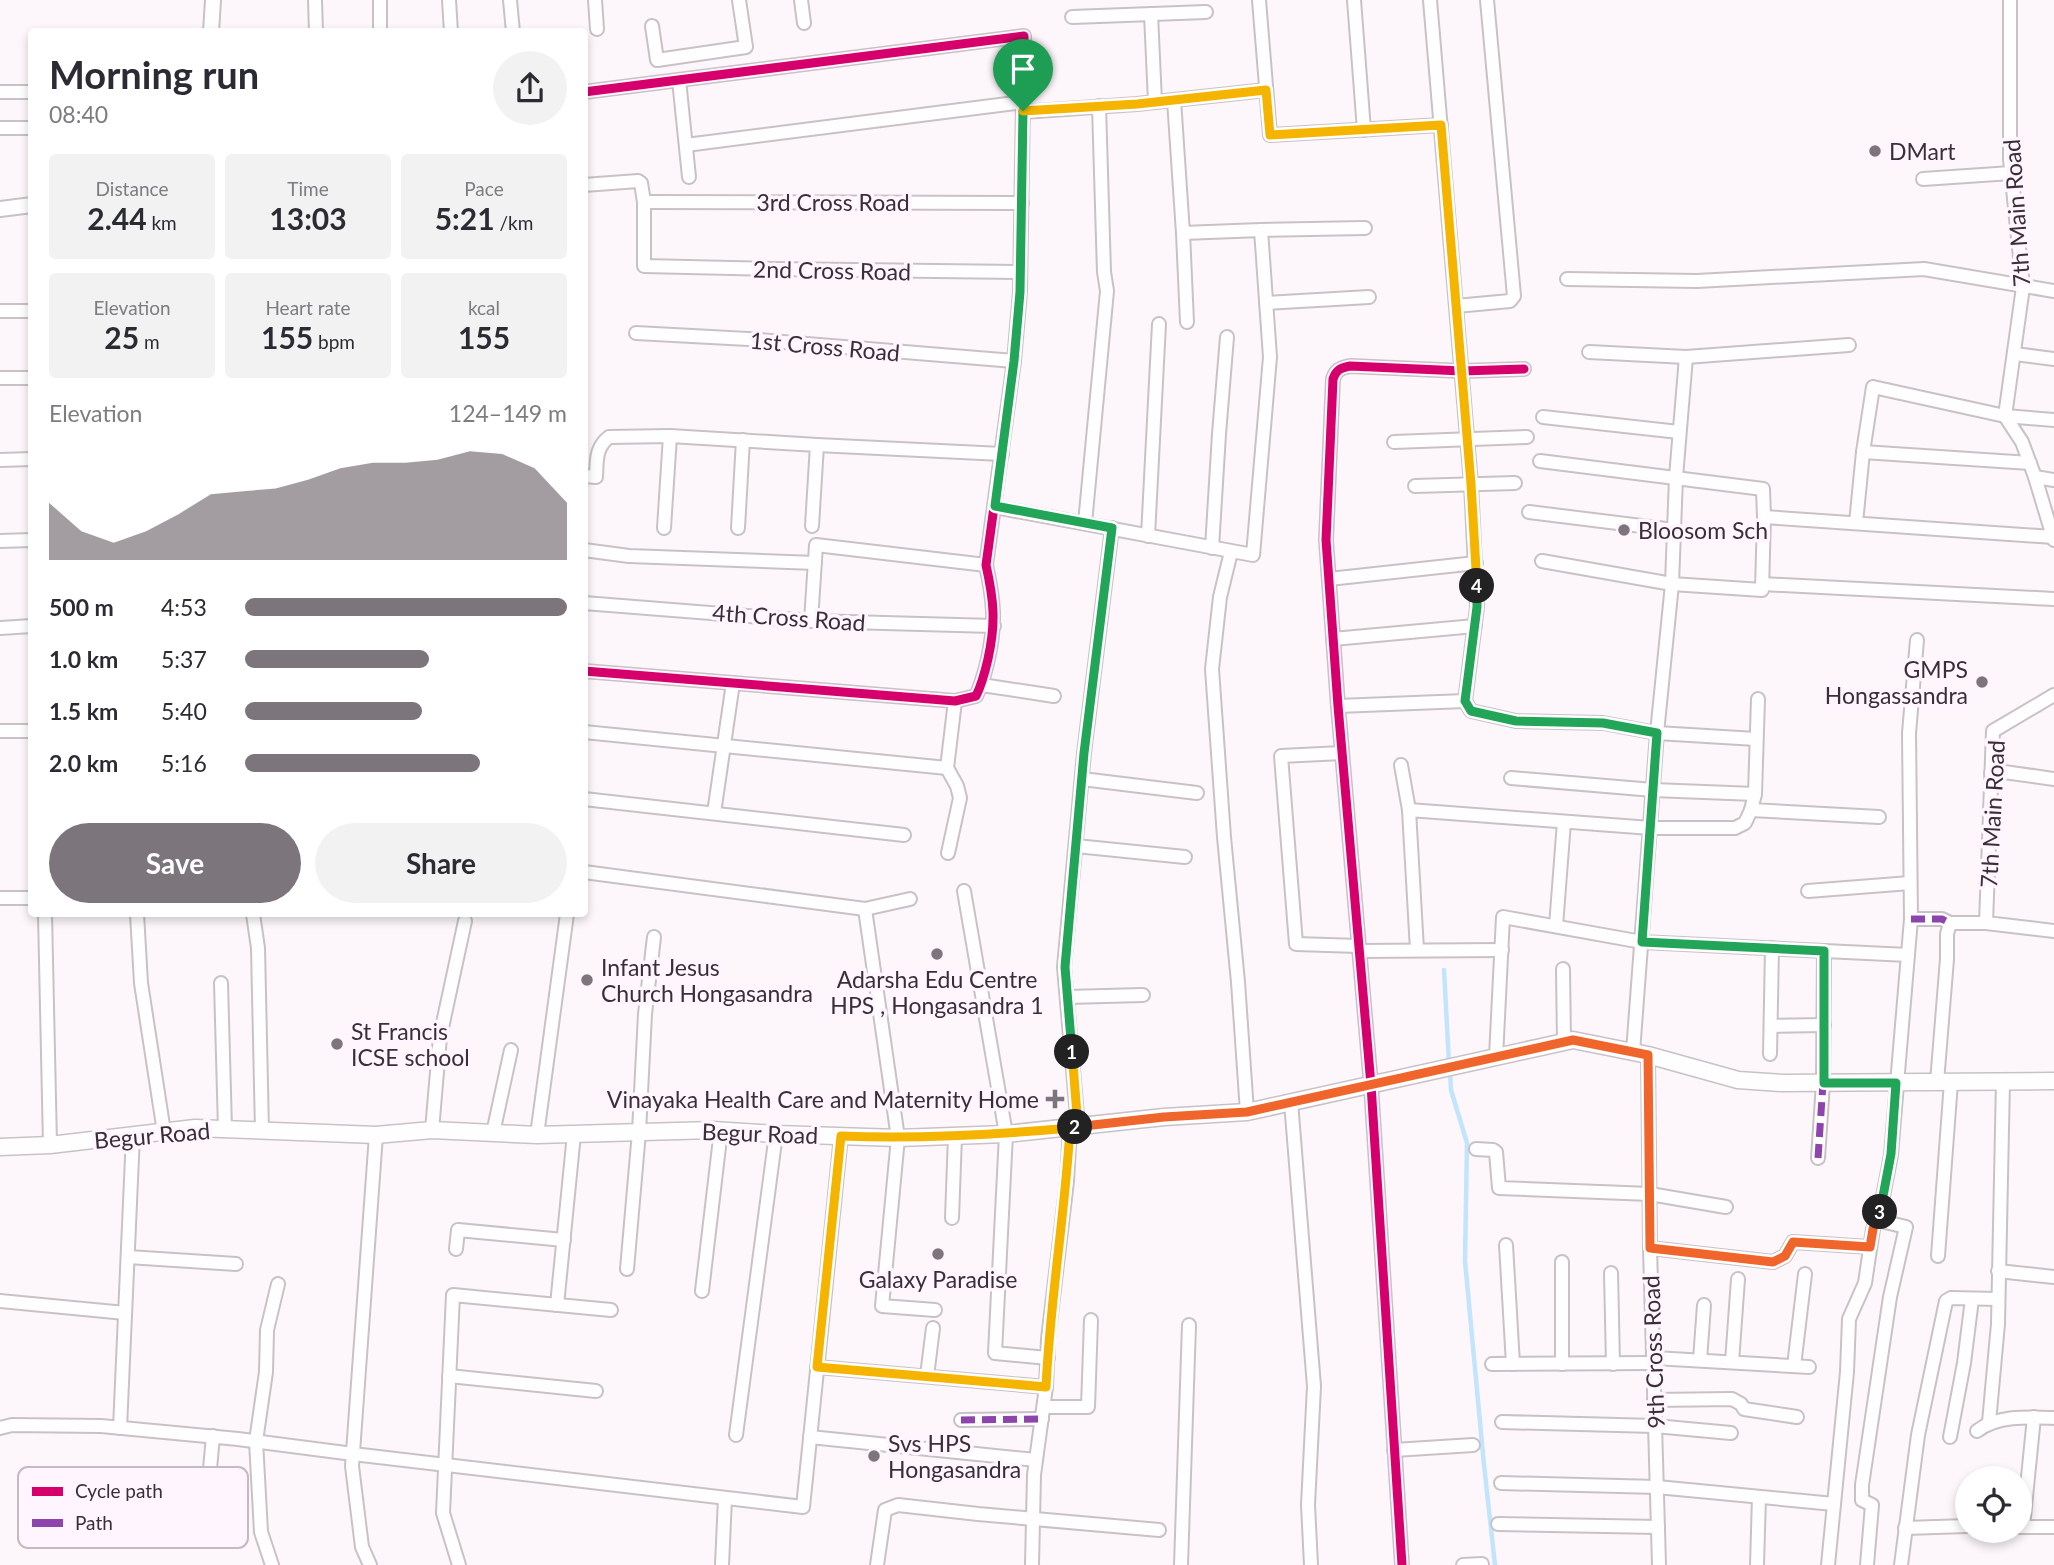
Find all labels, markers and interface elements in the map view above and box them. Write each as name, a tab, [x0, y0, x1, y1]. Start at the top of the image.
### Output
pin	[993, 39, 1053, 111]
icon: arrive	[1004, 50, 1042, 88]
text: Morning run	[49, 51, 259, 97]
button: share	[493, 51, 567, 125]
text: 08:40	[49, 100, 108, 128]
place label: DMart	[1889, 137, 1956, 165]
street label: 7th Main Road	[1997, 138, 2035, 288]
marker: DMart	[1867, 143, 1883, 159]
text: Distance	[96, 177, 168, 200]
text: Time	[287, 177, 329, 200]
text: Pace	[464, 177, 504, 200]
street label: 3rd Cross Road	[756, 188, 910, 216]
text: 2.44	[87, 200, 147, 236]
text: 13:03	[269, 200, 347, 236]
text: 5:21	[435, 200, 495, 236]
text: km	[147, 211, 177, 234]
text: /km	[495, 211, 533, 234]
street label: 2nd Cross Road	[753, 255, 911, 285]
text: Elevation	[93, 296, 171, 319]
text: Heart rate	[265, 296, 351, 319]
text: kcal	[468, 296, 500, 319]
text: 25	[104, 319, 139, 355]
text: 155	[261, 319, 313, 355]
text: 155	[458, 319, 510, 355]
street label: 1st Cross Road	[749, 325, 901, 367]
text: m	[139, 330, 160, 353]
text: bpm	[313, 330, 355, 353]
text: Elevation	[49, 399, 142, 427]
text: 124–149 m	[449, 399, 567, 427]
place label: Bloosom Sch	[1638, 516, 1768, 544]
marker: Bloosom Sch	[1616, 522, 1632, 538]
pin: 4	[1460, 568, 1494, 604]
text: 4	[1471, 574, 1482, 597]
text: 500 m	[49, 593, 114, 621]
text: 4:53	[161, 593, 207, 621]
street label: 4th Cross Road	[712, 598, 866, 636]
text: 1.0 km	[49, 645, 118, 673]
text: 5:37	[161, 645, 207, 673]
place label: GMPS Hongassandra	[1825, 655, 1968, 709]
marker: GMPS Hongassandra	[1974, 674, 1990, 690]
text: 1.5 km	[49, 697, 118, 725]
text: 5:40	[161, 697, 207, 725]
street label: 7th Main Road	[1974, 739, 2010, 889]
text: 2.0 km	[49, 749, 118, 777]
text: 5:16	[161, 749, 207, 777]
button: Save	[49, 823, 301, 903]
button: Share	[315, 823, 567, 903]
marker: Adarsha Edu Centre HPS , Hongasandra 1	[929, 946, 945, 962]
place label: Infant Jesus Church Hongasandra	[601, 953, 813, 1007]
place label: Adarsha Edu Centre HPS , Hongasandra 1	[830, 965, 1044, 1019]
marker: Infant Jesus Church Hongasandra	[579, 972, 595, 988]
place label: St Francis ICSE school	[351, 1017, 470, 1071]
pin: 1	[1054, 1034, 1090, 1070]
marker: St Francis ICSE school	[329, 1036, 345, 1052]
text: 1	[1066, 1040, 1077, 1063]
place label: Vinayaka Health Care and Maternity Home	[607, 1085, 1039, 1113]
marker: Vinayaka Health Care and Maternity Home	[1045, 1089, 1065, 1109]
pin: 2	[1058, 1110, 1092, 1144]
text: 2	[1069, 1115, 1080, 1138]
street label: Begur Road	[93, 1116, 211, 1154]
street label: Begur Road	[701, 1117, 819, 1149]
pin: 3	[1862, 1194, 1898, 1230]
text: 3	[1874, 1200, 1885, 1223]
marker: Galaxy Paradise	[930, 1246, 946, 1262]
place label: Galaxy Paradise	[859, 1265, 1017, 1293]
street label: 9th Cross Road	[1636, 1275, 1670, 1429]
place label: Svs HPS Hongasandra	[888, 1429, 1021, 1483]
marker: Svs HPS Hongasandra	[866, 1448, 882, 1464]
map controls	[1955, 1466, 2032, 1543]
button: locate	[1955, 1466, 2032, 1543]
legend	[18, 1467, 248, 1548]
text: Cycle path	[75, 1479, 163, 1502]
text: Path	[75, 1511, 113, 1534]

